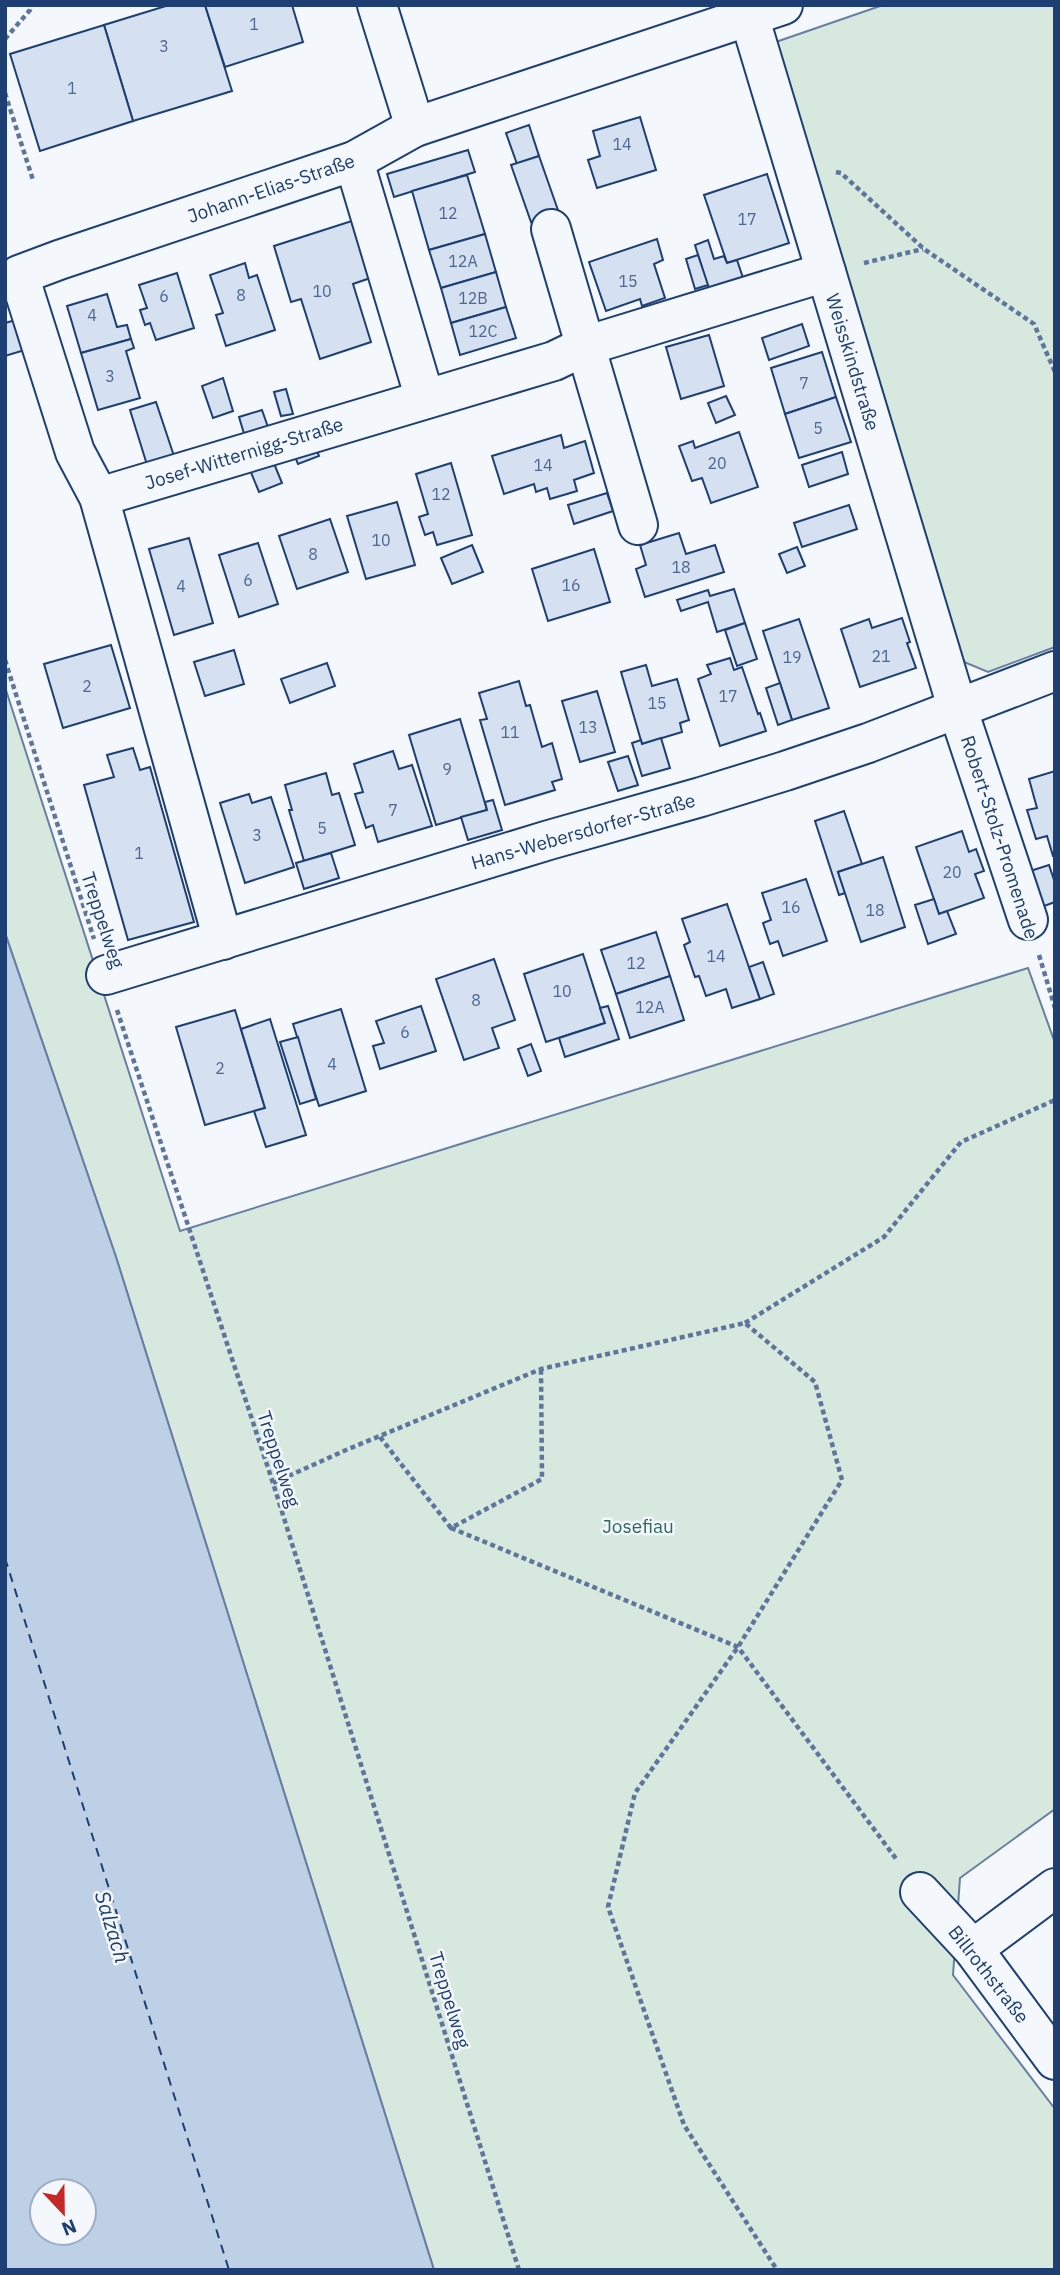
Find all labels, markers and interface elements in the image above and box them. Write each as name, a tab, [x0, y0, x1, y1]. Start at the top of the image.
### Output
house number: 1	[249, 14, 259, 34]
house number: 3	[159, 36, 169, 56]
house number: 1	[67, 78, 77, 98]
house number: 14	[612, 134, 632, 154]
street label: Johann-Elias-Straße	[184, 148, 358, 228]
house number: 12	[438, 203, 458, 223]
house number: 17	[737, 209, 757, 229]
house number: 12A	[448, 251, 478, 271]
house number: 15	[618, 271, 638, 291]
house number: 10	[312, 281, 332, 301]
house number: 8	[236, 285, 246, 305]
house number: 6	[159, 286, 169, 306]
house number: 12B	[458, 288, 488, 308]
street label: Weisskindstraße	[821, 290, 885, 434]
house number: 4	[87, 305, 97, 325]
house number: 12C	[468, 321, 498, 341]
house number: 3	[105, 366, 115, 386]
house number: 7	[799, 373, 809, 393]
street label: Josef-Witternigg-Straße	[142, 411, 346, 495]
house number: 5	[813, 418, 823, 438]
house number: 20	[707, 453, 727, 473]
house number: 14	[533, 455, 553, 475]
house number: 12	[431, 484, 451, 504]
house number: 10	[371, 530, 391, 550]
house number: 8	[308, 544, 318, 564]
house number: 18	[671, 557, 691, 577]
house number: 6	[243, 570, 253, 590]
house number: 16	[561, 575, 581, 595]
house number: 4	[176, 576, 186, 596]
house number: 21	[871, 646, 891, 666]
house number: 19	[782, 647, 802, 667]
house number: 2	[82, 676, 92, 696]
house number: 17	[718, 686, 738, 706]
house number: 15	[647, 693, 667, 713]
house number: 13	[578, 717, 598, 737]
house number: 11	[500, 722, 520, 742]
street label: Robert-Stolz-Promenade	[956, 732, 1044, 942]
house number: 9	[442, 759, 452, 779]
street label: Hans-Webersdorfer-Straße	[468, 787, 698, 875]
house number: 7	[388, 800, 398, 820]
house number: 5	[317, 818, 327, 838]
house number: 3	[252, 825, 262, 845]
house number: 1	[134, 843, 144, 863]
house number: 20	[942, 862, 962, 882]
street label: Treppelweg	[76, 869, 130, 971]
house number: 16	[781, 897, 801, 917]
house number: 18	[865, 900, 885, 920]
house number: 14	[706, 946, 726, 966]
house number: 12	[626, 953, 646, 973]
house number: 10	[552, 981, 572, 1001]
house number: 8	[471, 990, 481, 1010]
house number: 12A	[635, 997, 665, 1017]
house number: 6	[400, 1022, 410, 1042]
house number: 4	[327, 1054, 337, 1074]
house number: 2	[215, 1058, 225, 1078]
street label: Treppelweg	[252, 1408, 306, 1510]
park label: Josefiau	[602, 1514, 674, 1538]
water label: Salzach	[89, 1887, 137, 1966]
street label: Billrothstraße	[943, 1920, 1035, 2028]
street label: Treppelweg	[424, 1949, 476, 2051]
north arrow	[28, 2177, 98, 2247]
text: N	[58, 2214, 80, 2241]

